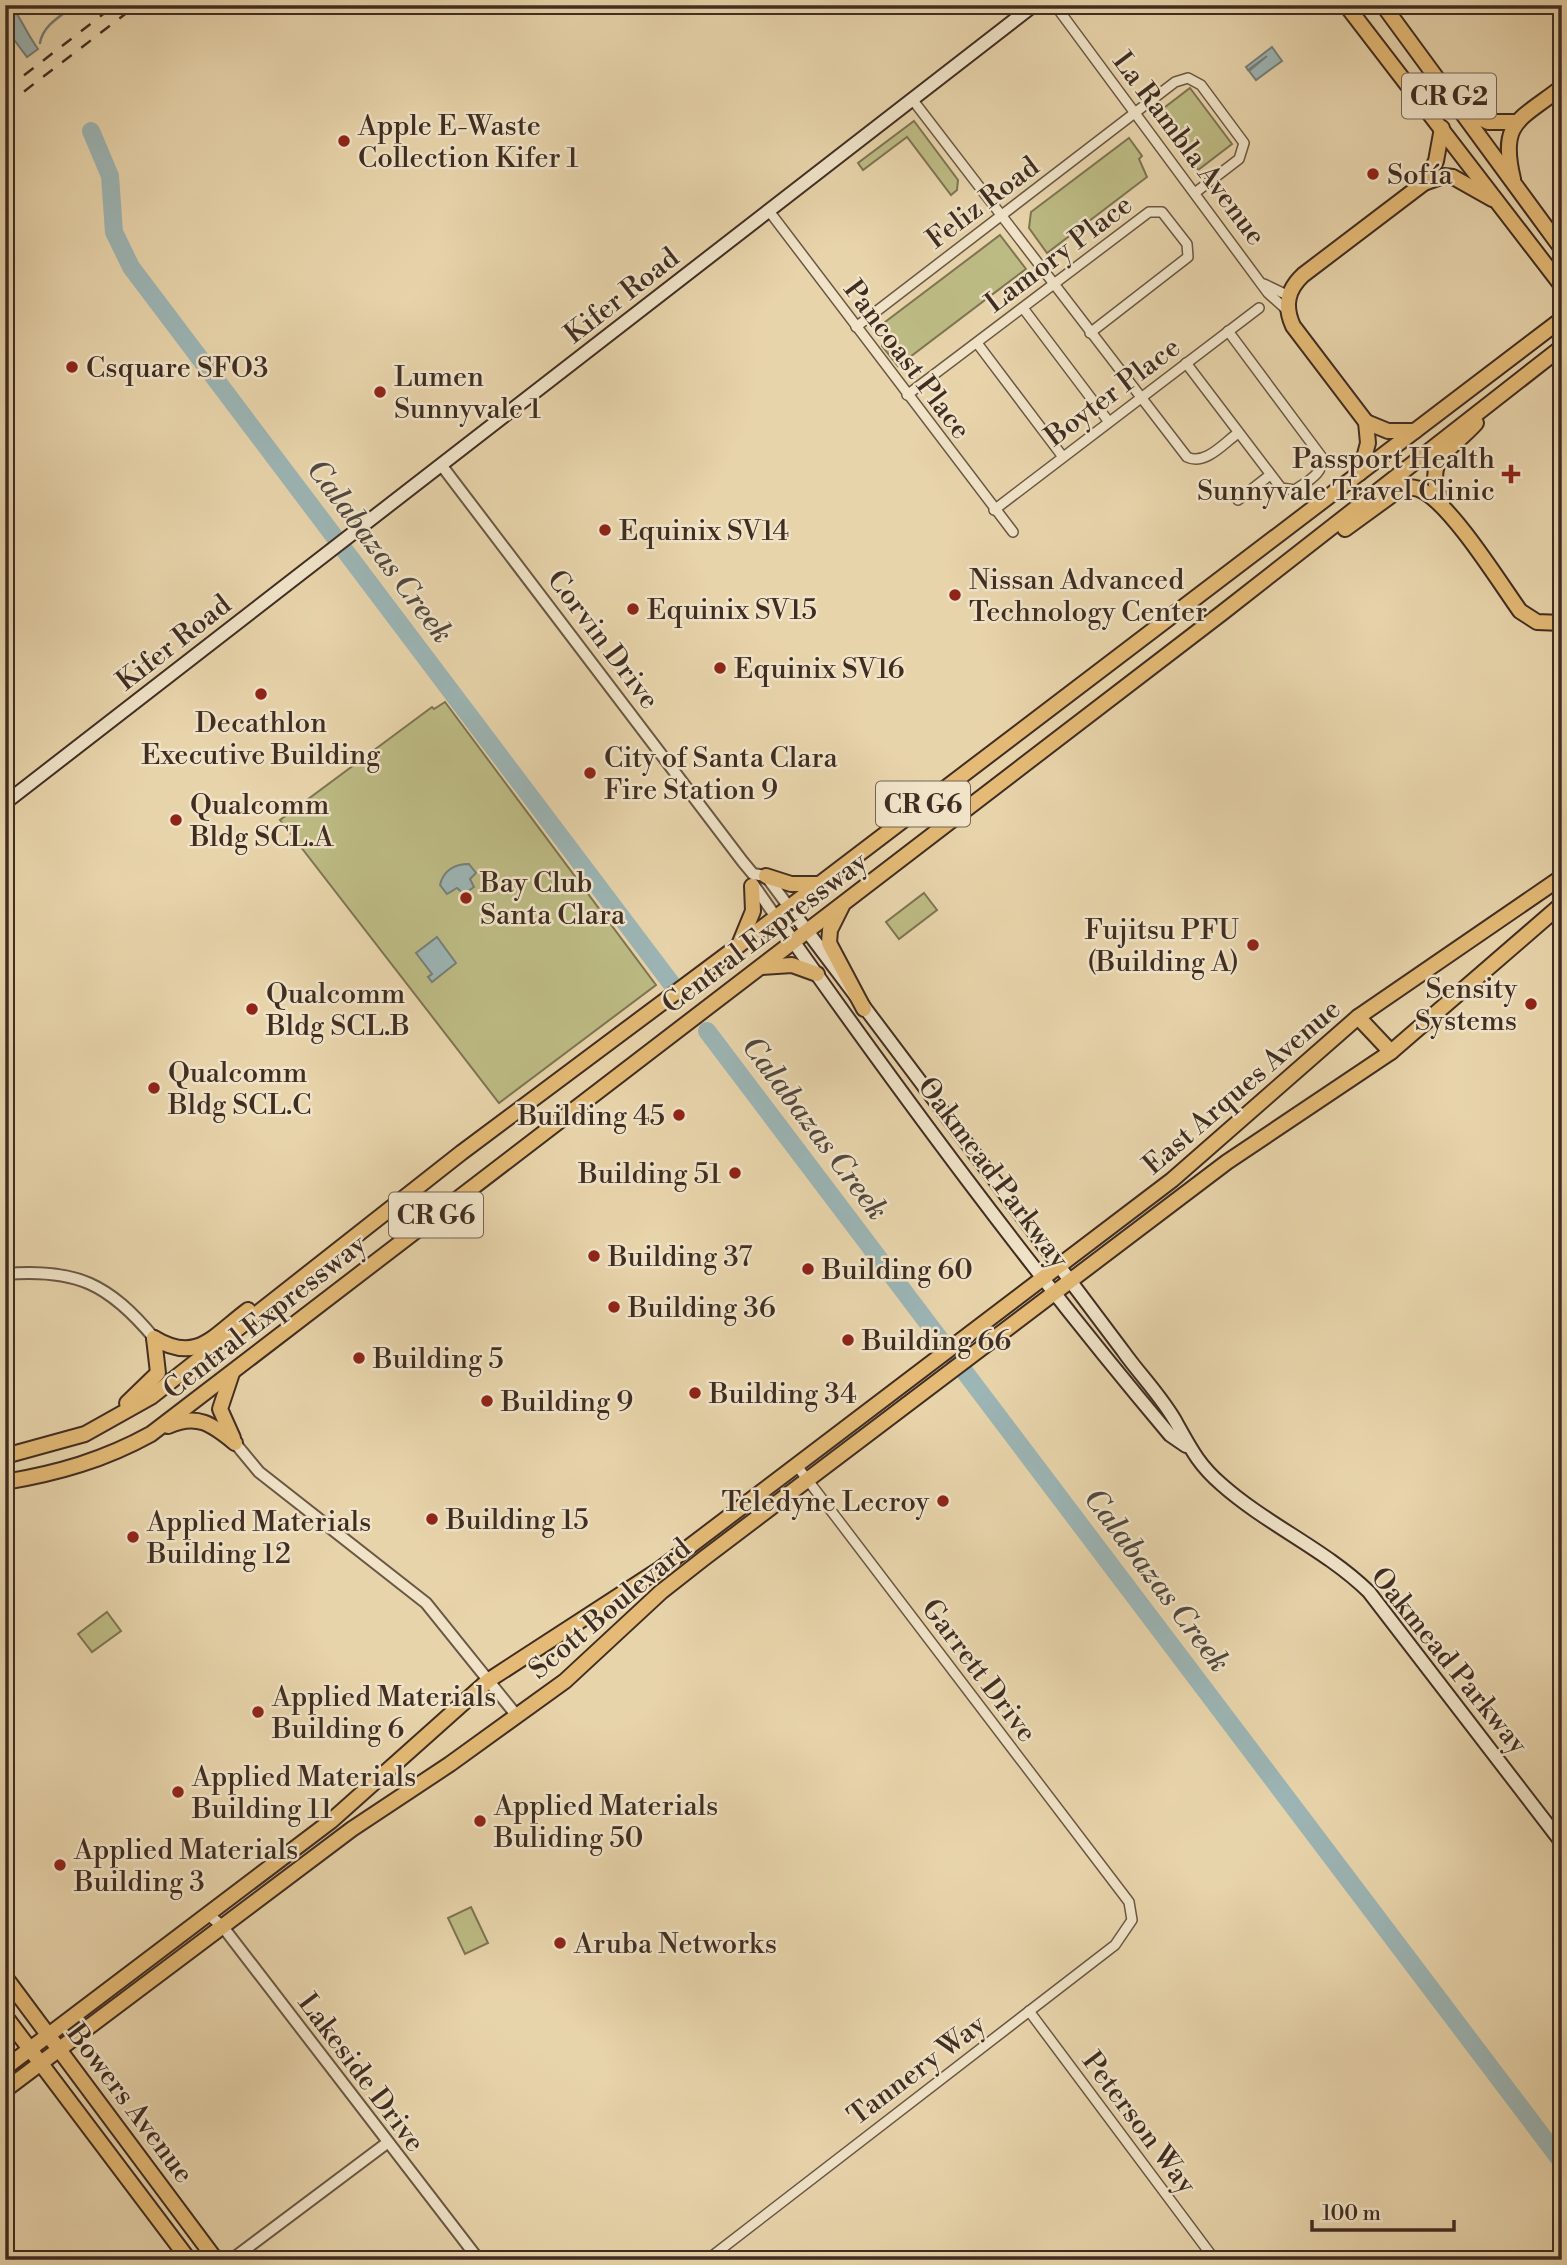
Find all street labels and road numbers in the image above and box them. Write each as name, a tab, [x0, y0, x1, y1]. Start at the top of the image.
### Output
street label: La Rambla Avenue	[1105, 45, 1273, 253]
road number: CR G2	[1402, 74, 1496, 118]
street label: Feliz Road	[920, 149, 1046, 257]
street label: Lamory Place	[978, 187, 1139, 321]
street label: Kifer Road	[557, 240, 686, 352]
street label: Pancoast Place	[835, 273, 978, 447]
street label: Boyter Place	[1038, 330, 1187, 455]
street label: Corvin Drive	[539, 563, 666, 716]
street label: Kifer Road	[109, 587, 238, 699]
road number: CR G6	[876, 782, 970, 826]
street label: Central Expressway	[655, 844, 875, 1022]
street label: East Arques Avenue	[1136, 992, 1348, 1183]
street label: Oakmead Parkway	[909, 1070, 1076, 1276]
road number: CR G6	[389, 1192, 483, 1238]
street label: Central Expressway	[156, 1227, 374, 1407]
street label: Scott Boulevard	[522, 1531, 698, 1687]
street label: Oakmead Parkway	[1363, 1560, 1535, 1762]
street label: Garrett Drive	[914, 1592, 1044, 1749]
street label: Lakeside Drive	[290, 1987, 432, 2159]
street label: Tannery Way	[841, 2007, 993, 2133]
street label: Bowers Avenue	[58, 2016, 201, 2191]
street label: Peterson Way	[1074, 2045, 1204, 2201]

